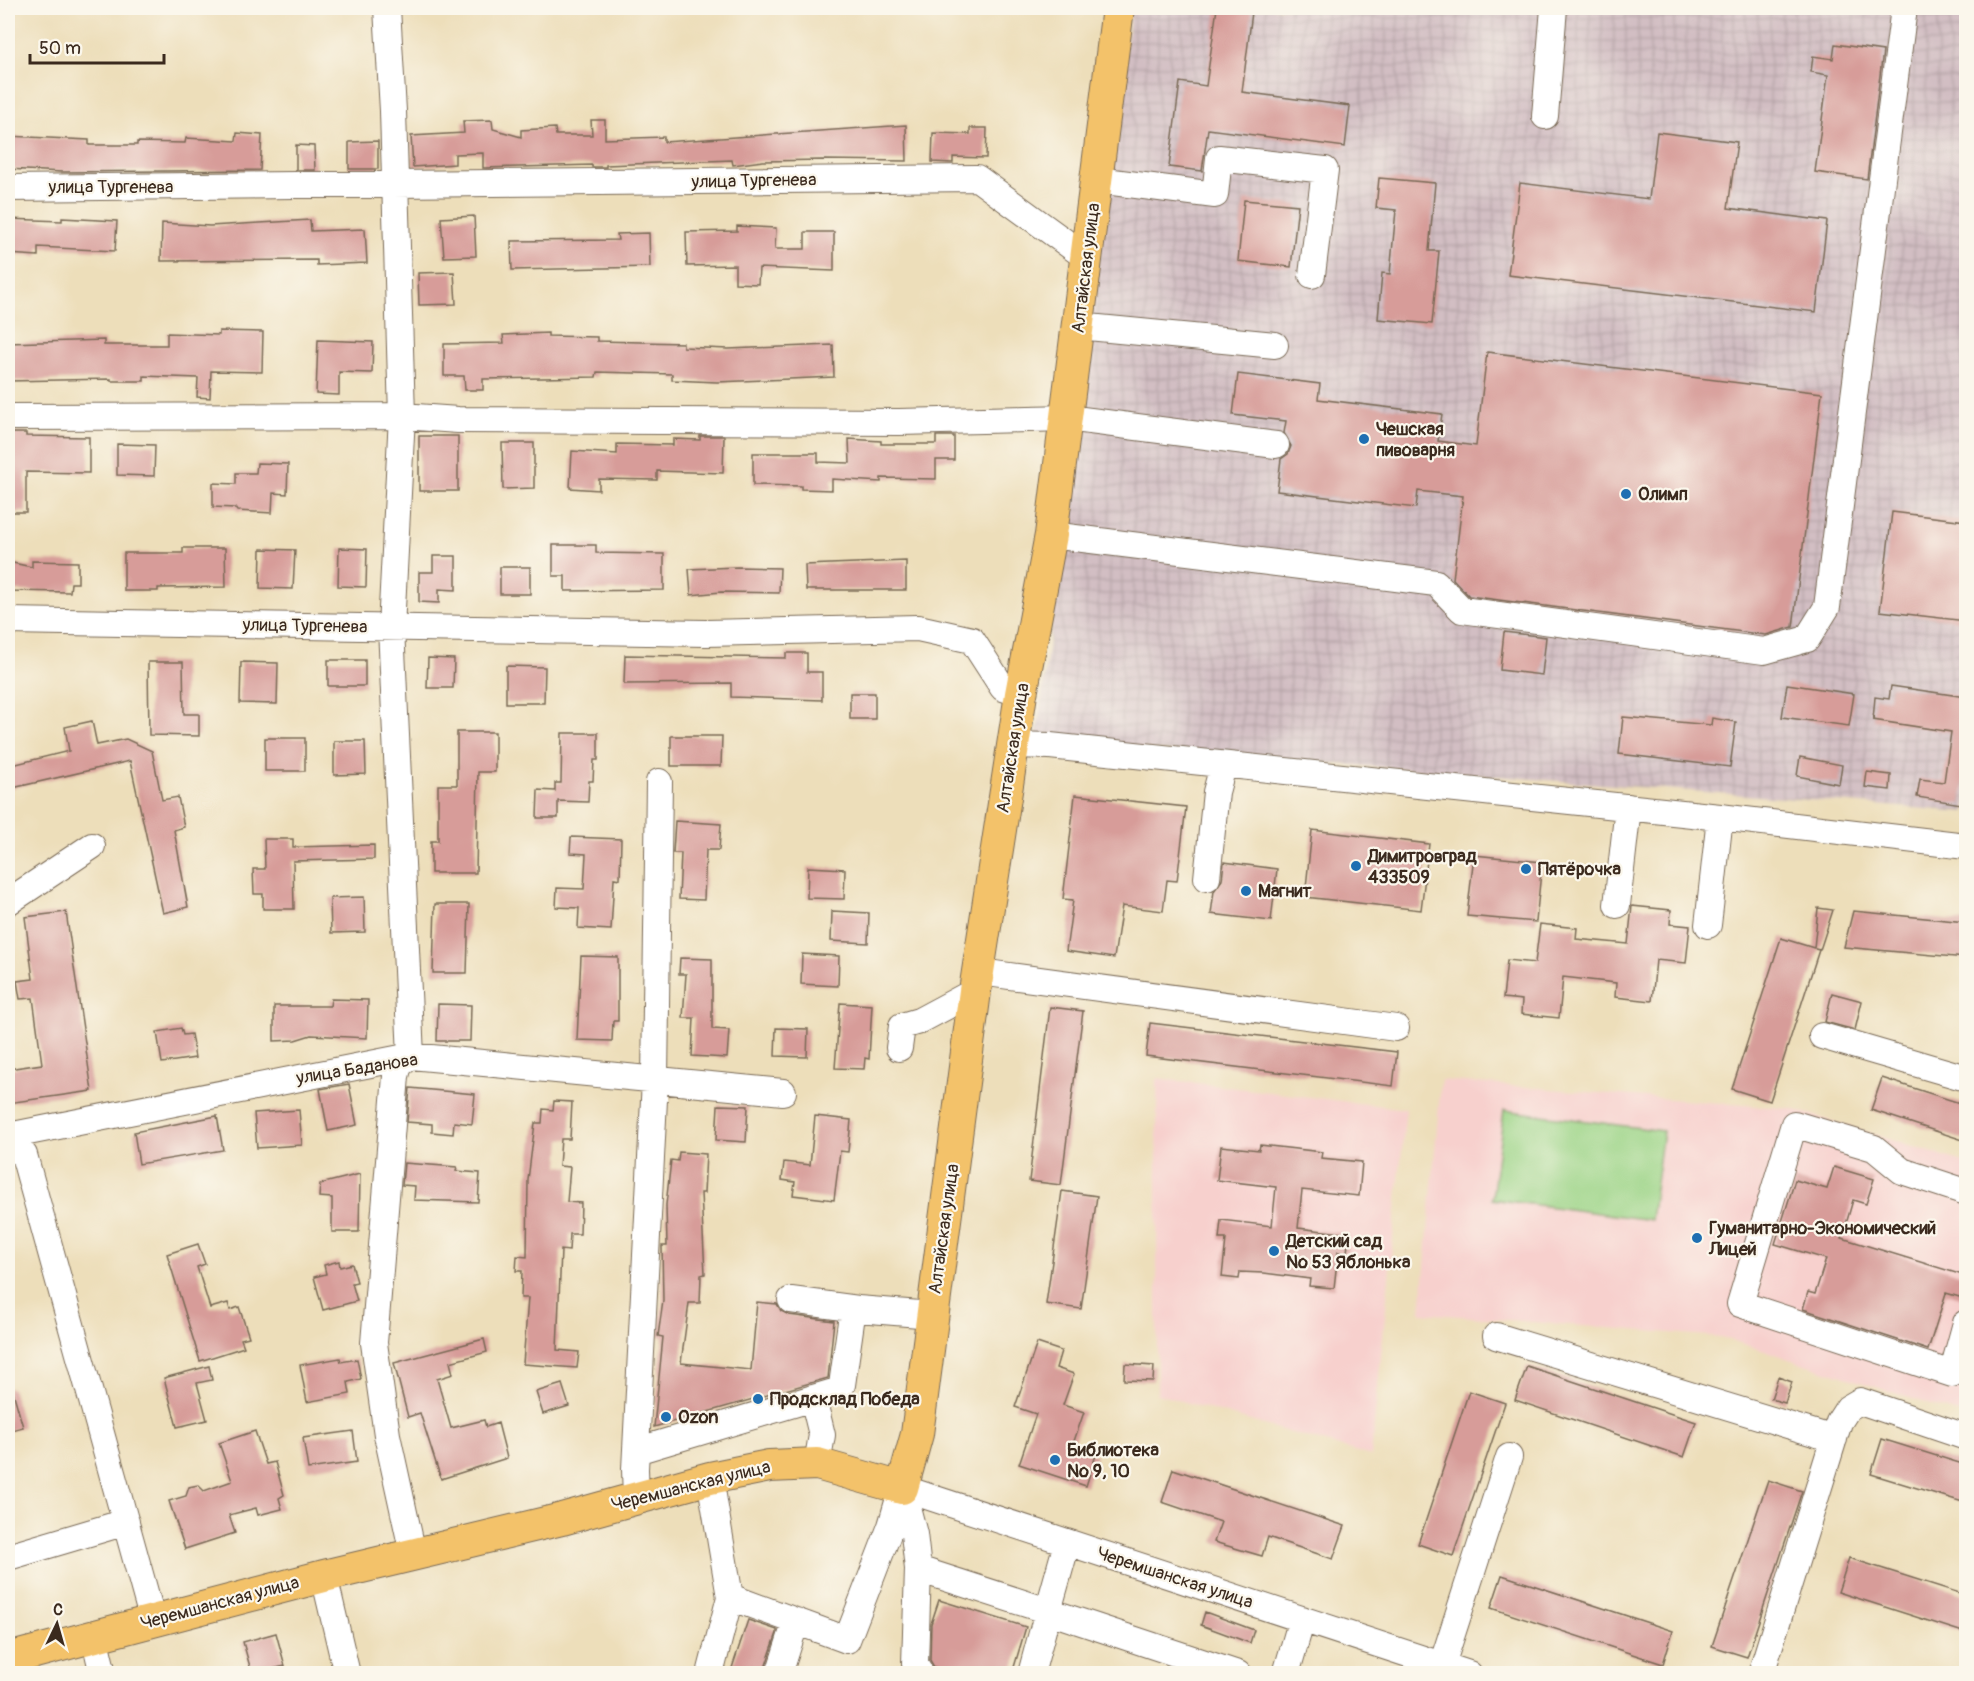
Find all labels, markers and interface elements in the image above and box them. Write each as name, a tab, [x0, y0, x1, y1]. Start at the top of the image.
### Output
scale bar	[30, 27, 164, 65]
text: 50 m	[39, 37, 81, 60]
street label: улица Тургенева	[690, 168, 817, 194]
street label: улица Тургенева	[48, 176, 174, 199]
street label: Алтайская улица	[1067, 202, 1105, 334]
place label: Чешская пивоварня	[1376, 418, 1455, 462]
marker: Чешская пивоварня	[1357, 432, 1371, 446]
place label: Олимп	[1638, 483, 1688, 506]
marker: Олимп	[1619, 487, 1633, 501]
street label: улица Тургенева	[241, 613, 368, 639]
street label: Алтайская улица	[991, 681, 1035, 815]
place label: Димитровград 433509	[1367, 845, 1477, 889]
place label: Пятёрочка	[1538, 858, 1622, 881]
marker: Димитровград 433509	[1349, 859, 1363, 873]
marker: Пятёрочка	[1519, 862, 1533, 876]
place label: Магнит	[1258, 880, 1312, 903]
marker: Магнит	[1239, 884, 1253, 898]
street label: улица Баданова	[293, 1048, 420, 1090]
street label: Алтайская улица	[923, 1162, 965, 1296]
place label: Гуманитарно-Экономический Лицей	[1708, 1217, 1936, 1261]
place label: Детский сад № 53 Яблонька	[1285, 1230, 1411, 1274]
marker: Гуманитарно-Экономический Лицей	[1690, 1231, 1704, 1245]
marker: Детский сад № 53 Яблонька	[1267, 1244, 1281, 1258]
place label: Продсклад Победа	[770, 1388, 920, 1411]
marker: Продсклад Победа	[751, 1392, 765, 1406]
place label: Ozon	[678, 1406, 718, 1429]
marker: Ozon	[659, 1410, 673, 1424]
place label: Библиотека № 9, 10	[1067, 1439, 1159, 1483]
marker: Библиотека № 9, 10	[1048, 1453, 1062, 1467]
street label: Черемшанская улица	[609, 1455, 773, 1517]
street label: Черемшанская улица	[1094, 1542, 1256, 1614]
street label: Черемшанская улица	[138, 1571, 302, 1635]
north arrow	[27, 1594, 87, 1654]
text: С	[52, 1600, 64, 1620]

